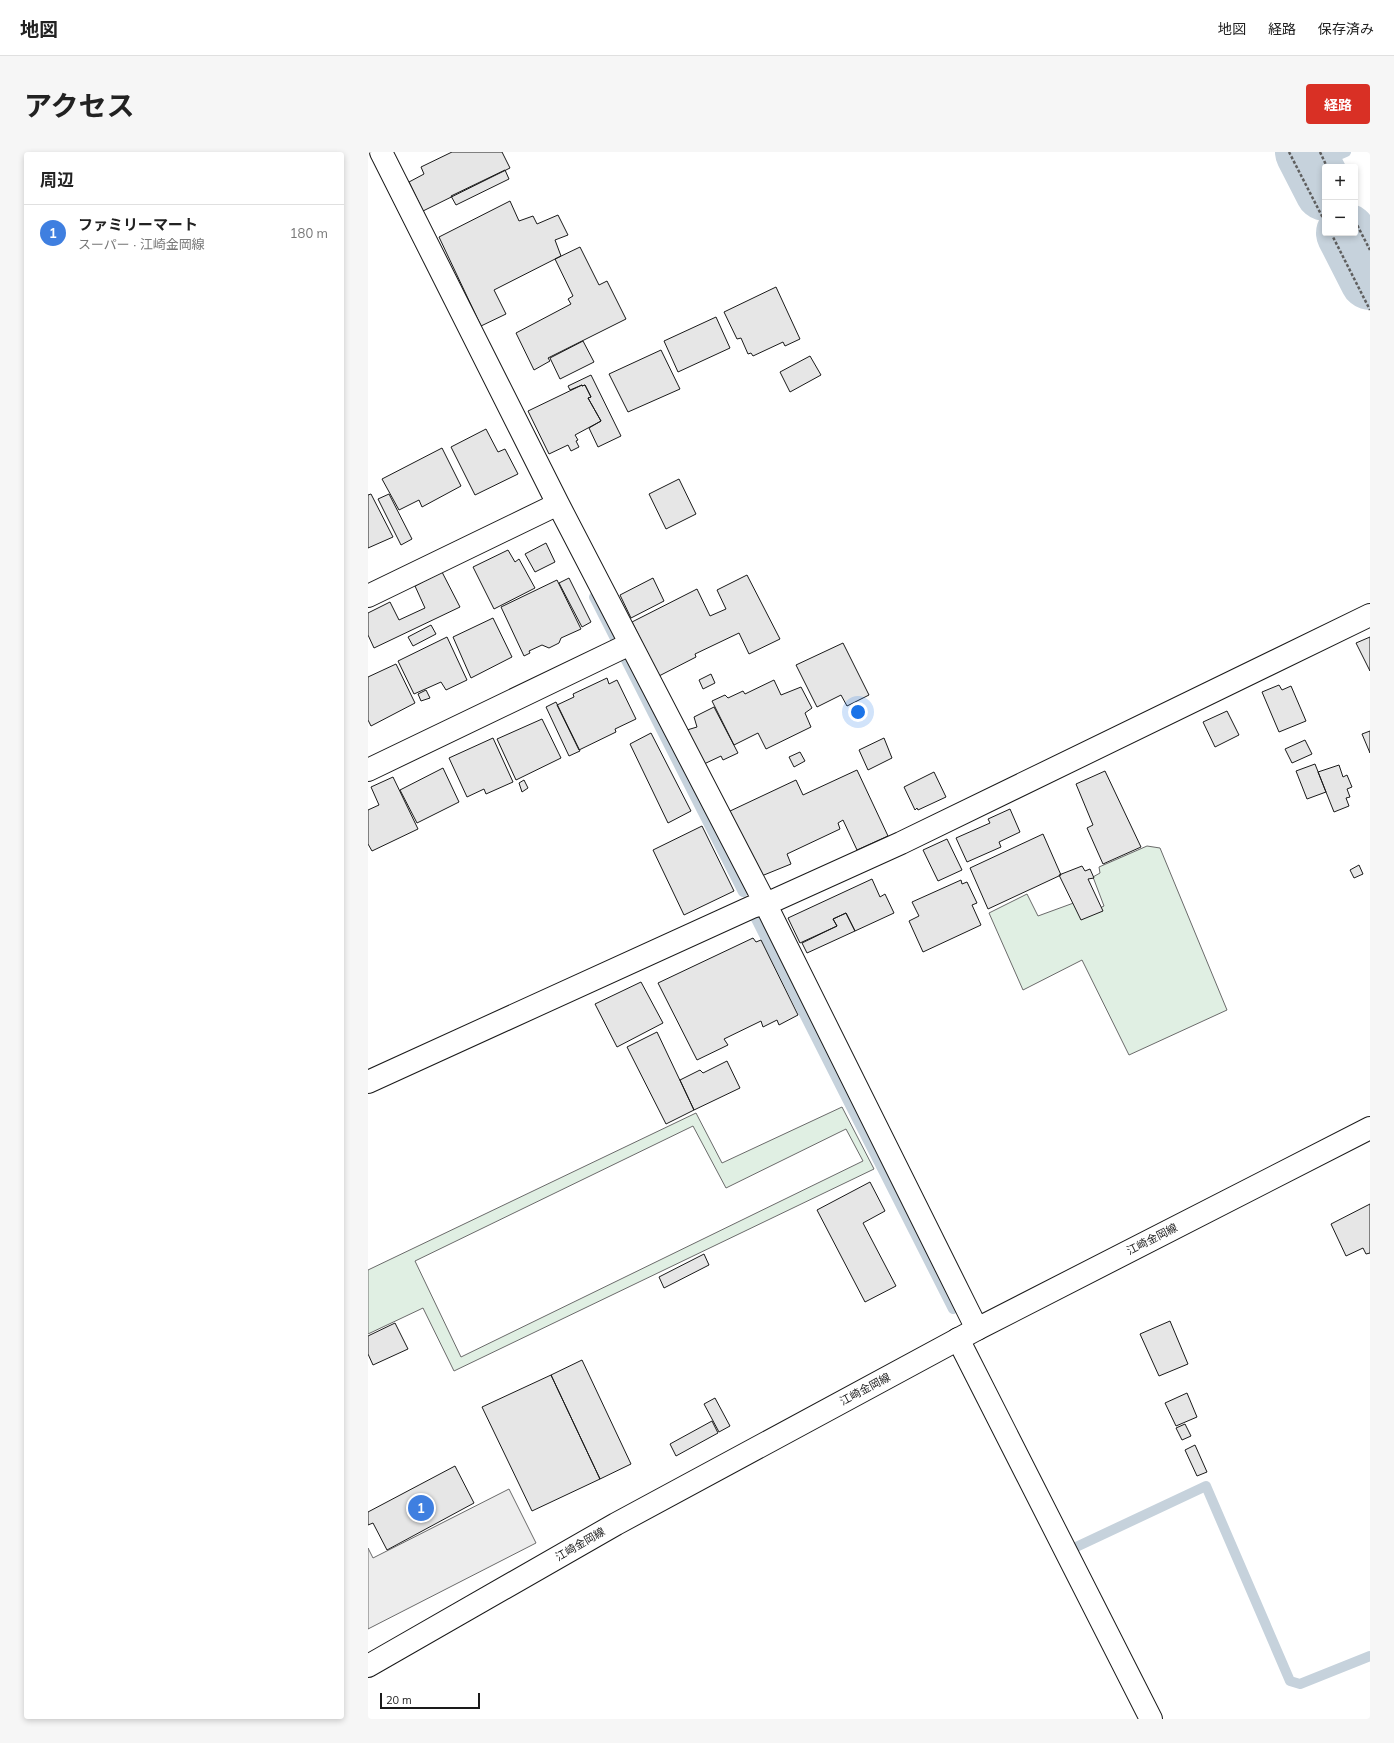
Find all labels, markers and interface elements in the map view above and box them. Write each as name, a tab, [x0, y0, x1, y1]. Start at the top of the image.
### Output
text: 地図	[20, 17, 58, 41]
text: 地図	[1218, 20, 1246, 38]
text: 経路	[1268, 20, 1296, 38]
text: 保存済み	[1318, 20, 1374, 38]
button: 経路	[1306, 84, 1370, 124]
text: アクセス	[24, 88, 135, 123]
map controls	[1322, 164, 1358, 236]
button: +	[1322, 164, 1358, 200]
text: 周辺	[40, 169, 74, 190]
button: −	[1322, 200, 1358, 236]
text: ファミリーマート	[78, 215, 198, 234]
text: 1	[49, 225, 57, 241]
text: 180 m	[290, 225, 328, 241]
text: スーパー · 江崎金岡線	[78, 236, 205, 252]
your location	[848, 702, 868, 722]
street label: 江崎金岡線	[1124, 1220, 1180, 1258]
street label: 江崎金岡線	[837, 1370, 893, 1408]
pin: 1	[408, 1493, 434, 1523]
street label: 江崎金岡線	[553, 1524, 607, 1564]
scale bar	[380, 1691, 480, 1710]
text: 20 m	[386, 1693, 412, 1707]

